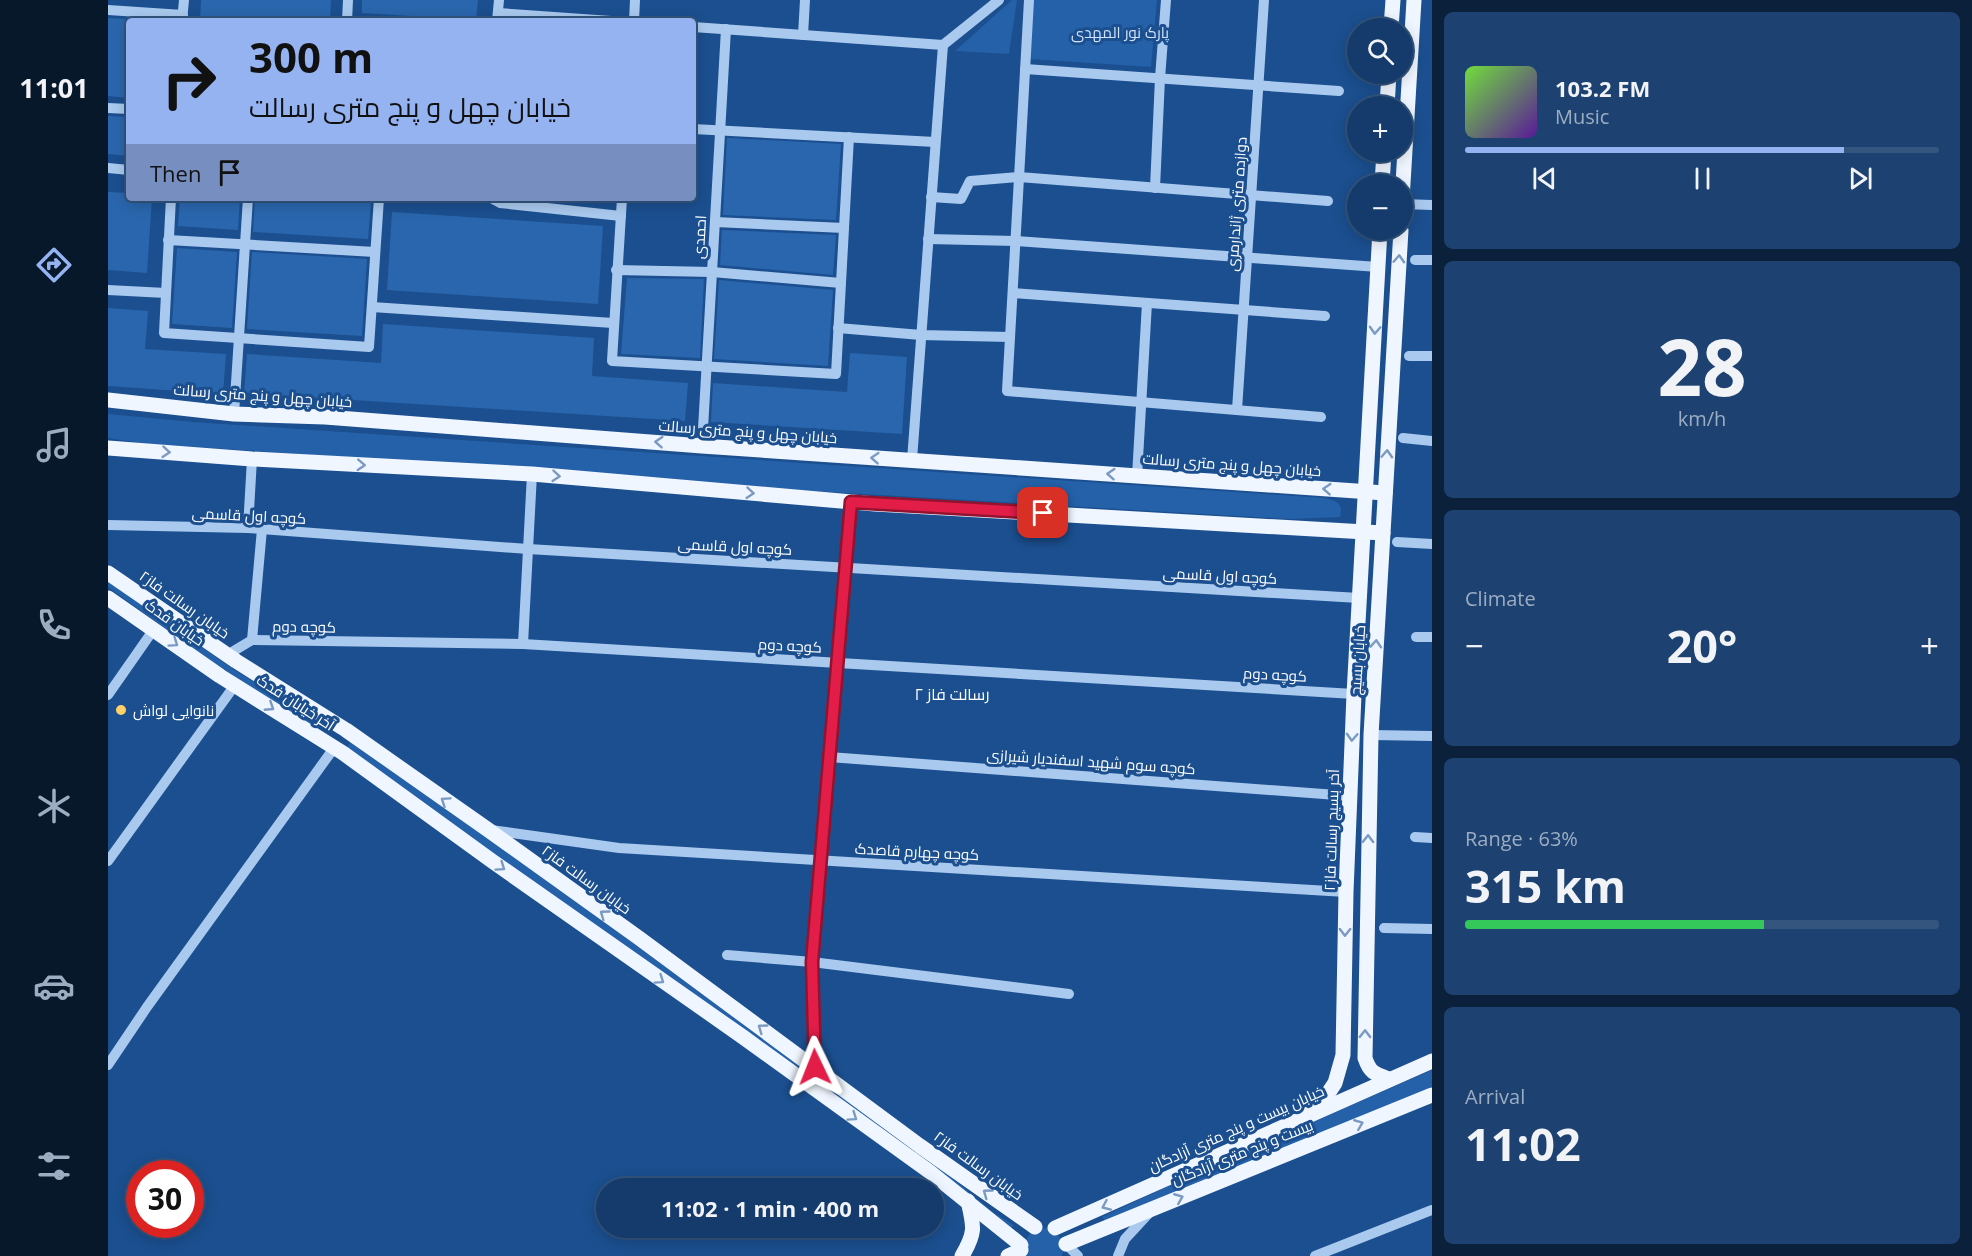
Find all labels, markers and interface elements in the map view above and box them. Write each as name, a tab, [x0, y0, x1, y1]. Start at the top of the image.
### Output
map controls	[1347, 18, 1413, 240]
button: search	[1347, 18, 1413, 84]
park label: پارک نور المهدی	[1071, 22, 1169, 43]
text: 300 m	[249, 28, 373, 85]
icon: right	[150, 42, 228, 120]
text: 11:01	[19, 69, 89, 106]
text: 103.2 FM	[1555, 73, 1650, 103]
text: خیابان چهل و پنج متری رسالت	[249, 88, 571, 125]
button: +	[1347, 96, 1413, 162]
text: Music	[1555, 103, 1609, 130]
street label: دوازده متری ژاندارمری	[1221, 136, 1252, 272]
icon: arrive	[213, 156, 246, 189]
text: Then	[150, 158, 201, 188]
icon: previous	[1528, 162, 1561, 195]
icon: pause	[1686, 162, 1719, 195]
icon: next	[1844, 162, 1877, 195]
button: −	[1347, 174, 1413, 240]
street label: احمدی	[688, 215, 711, 260]
icon: directions	[33, 244, 75, 286]
one-way arrow	[1392, 255, 1405, 264]
text: 28	[1657, 313, 1747, 419]
one-way arrow	[1368, 325, 1381, 334]
street label: خیابان چهل و پنج متری رسالت	[173, 379, 353, 413]
text: km/h	[1678, 405, 1726, 432]
street label: خیابان چهل و پنج متری رسالت	[658, 415, 838, 449]
icon: music	[33, 424, 75, 466]
one-way arrow	[655, 436, 664, 449]
one-way arrow	[162, 446, 171, 459]
street label: خیابان چهل و پنج متری رسالت	[1142, 448, 1322, 482]
one-way arrow	[1381, 449, 1394, 458]
one-way arrow	[870, 451, 879, 464]
one-way arrow	[356, 459, 365, 472]
one-way arrow	[1107, 468, 1116, 481]
one-way arrow	[551, 470, 560, 483]
one-way arrow	[1322, 483, 1331, 496]
one-way arrow	[745, 486, 754, 499]
pin	[1017, 487, 1068, 538]
icon: arrive	[1026, 496, 1059, 529]
street label: کوچه اول قاسمی	[191, 502, 307, 529]
street label: کوچه اول قاسمی	[677, 533, 793, 560]
street label: کوچه اول قاسمی	[1162, 562, 1278, 589]
street label: خیابان رسالت فاز۲	[135, 565, 234, 643]
text: Climate	[1465, 585, 1536, 612]
street label: خیابان فدک	[141, 594, 209, 651]
icon: phone	[33, 604, 75, 646]
street label: کوچه دوم	[272, 615, 336, 638]
text: 20°	[1667, 615, 1737, 676]
text: −	[1465, 623, 1484, 668]
text: +	[1920, 623, 1939, 668]
street label: خیابان بسیج	[1345, 624, 1371, 696]
street label: کوچه دوم	[758, 633, 822, 658]
one-way arrow	[167, 636, 178, 647]
one-way arrow	[1370, 640, 1383, 649]
street label: کوچه دوم	[1243, 662, 1307, 687]
street label: آخر خیابان فدک	[253, 669, 339, 735]
district label: رسالت فاز ۲	[914, 683, 990, 705]
place label: نانوایی لواش	[133, 700, 214, 721]
one-way arrow	[264, 700, 274, 712]
marker: نانوایی لواش	[114, 703, 128, 717]
one-way arrow	[1346, 733, 1359, 742]
street label: کوچه سوم شهید اسفندیار شیرازی	[986, 744, 1196, 779]
street label: آخر بسیج رسالت فاز۲	[1319, 769, 1345, 891]
icon: climate	[33, 785, 75, 827]
one-way arrow	[441, 797, 452, 808]
text: Range · 63%	[1465, 825, 1578, 852]
one-way arrow	[1362, 835, 1375, 844]
street label: کوچه چهارم قاصدک	[854, 838, 980, 865]
street label: خیابان رسالت فاز۲	[538, 840, 636, 919]
text: 315 km	[1465, 855, 1626, 916]
one-way arrow	[494, 860, 505, 871]
one-way arrow	[600, 910, 611, 921]
one-way arrow	[1339, 927, 1352, 936]
icon: car	[33, 965, 75, 1007]
one-way arrow	[654, 973, 665, 984]
one-way arrow	[758, 1024, 769, 1035]
one-way arrow	[1359, 1030, 1371, 1039]
position arrow	[783, 1035, 847, 1099]
street label: خیابان بیست و پنج متری آزادگان	[1145, 1081, 1327, 1175]
text: Arrival	[1465, 1083, 1525, 1110]
one-way arrow	[847, 1110, 858, 1121]
text: 11:02	[1465, 1113, 1581, 1174]
street label: بیست و پنج متری آزادگان	[1169, 1115, 1315, 1189]
one-way arrow	[1353, 1119, 1364, 1131]
street label: خیابان رسالت فاز۲	[930, 1126, 1028, 1205]
icon: filters	[33, 1145, 75, 1187]
speed limit sign: 30	[126, 1160, 204, 1238]
one-way arrow	[983, 1189, 994, 1200]
text: 11:02 · 1 min · 400 m	[661, 1193, 879, 1223]
one-way arrow	[1173, 1193, 1184, 1205]
one-way arrow	[1101, 1199, 1112, 1211]

